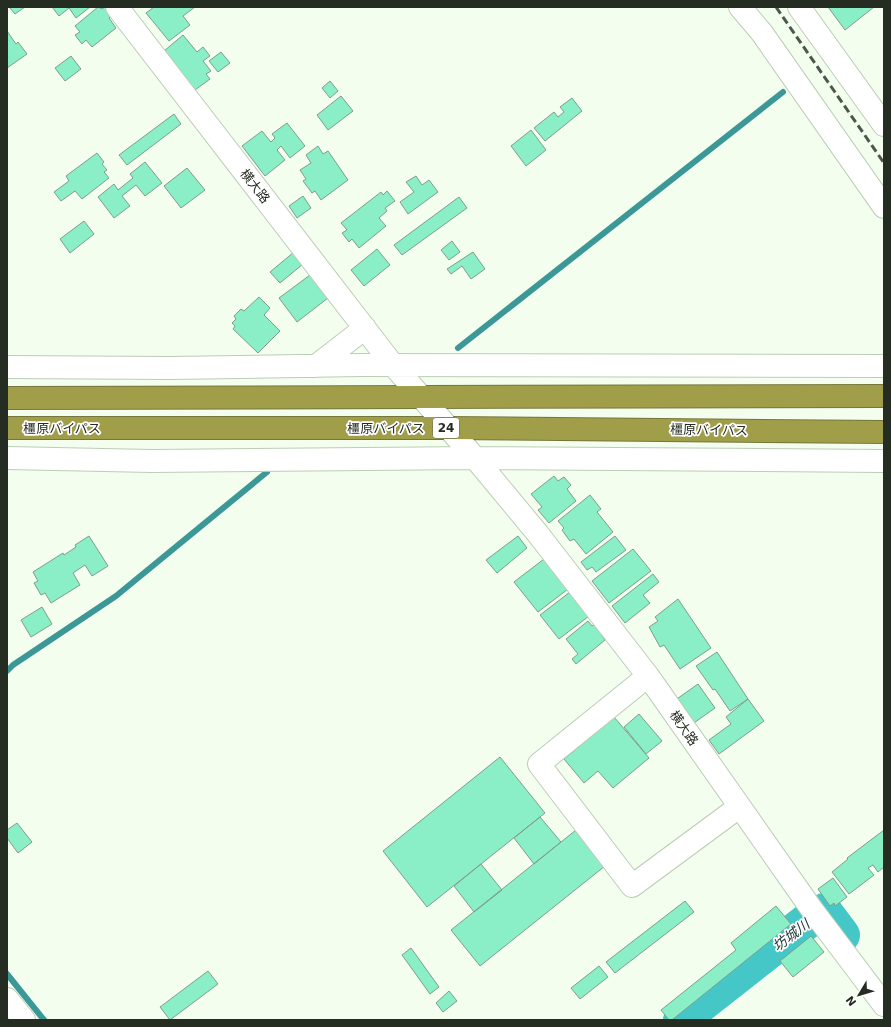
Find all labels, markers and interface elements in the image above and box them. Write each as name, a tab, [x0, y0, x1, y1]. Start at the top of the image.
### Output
street label: 横大路	[237, 166, 273, 206]
road number: 24	[433, 418, 459, 438]
street label: 橿原バイパス	[23, 421, 101, 436]
street label: 橿原バイパス	[347, 421, 425, 436]
street label: 橿原バイパス	[670, 422, 748, 438]
street label: 横大路	[667, 708, 701, 748]
water label: 坊城川	[769, 915, 814, 954]
north arrow	[839, 975, 879, 1015]
text: N	[844, 993, 859, 1008]

